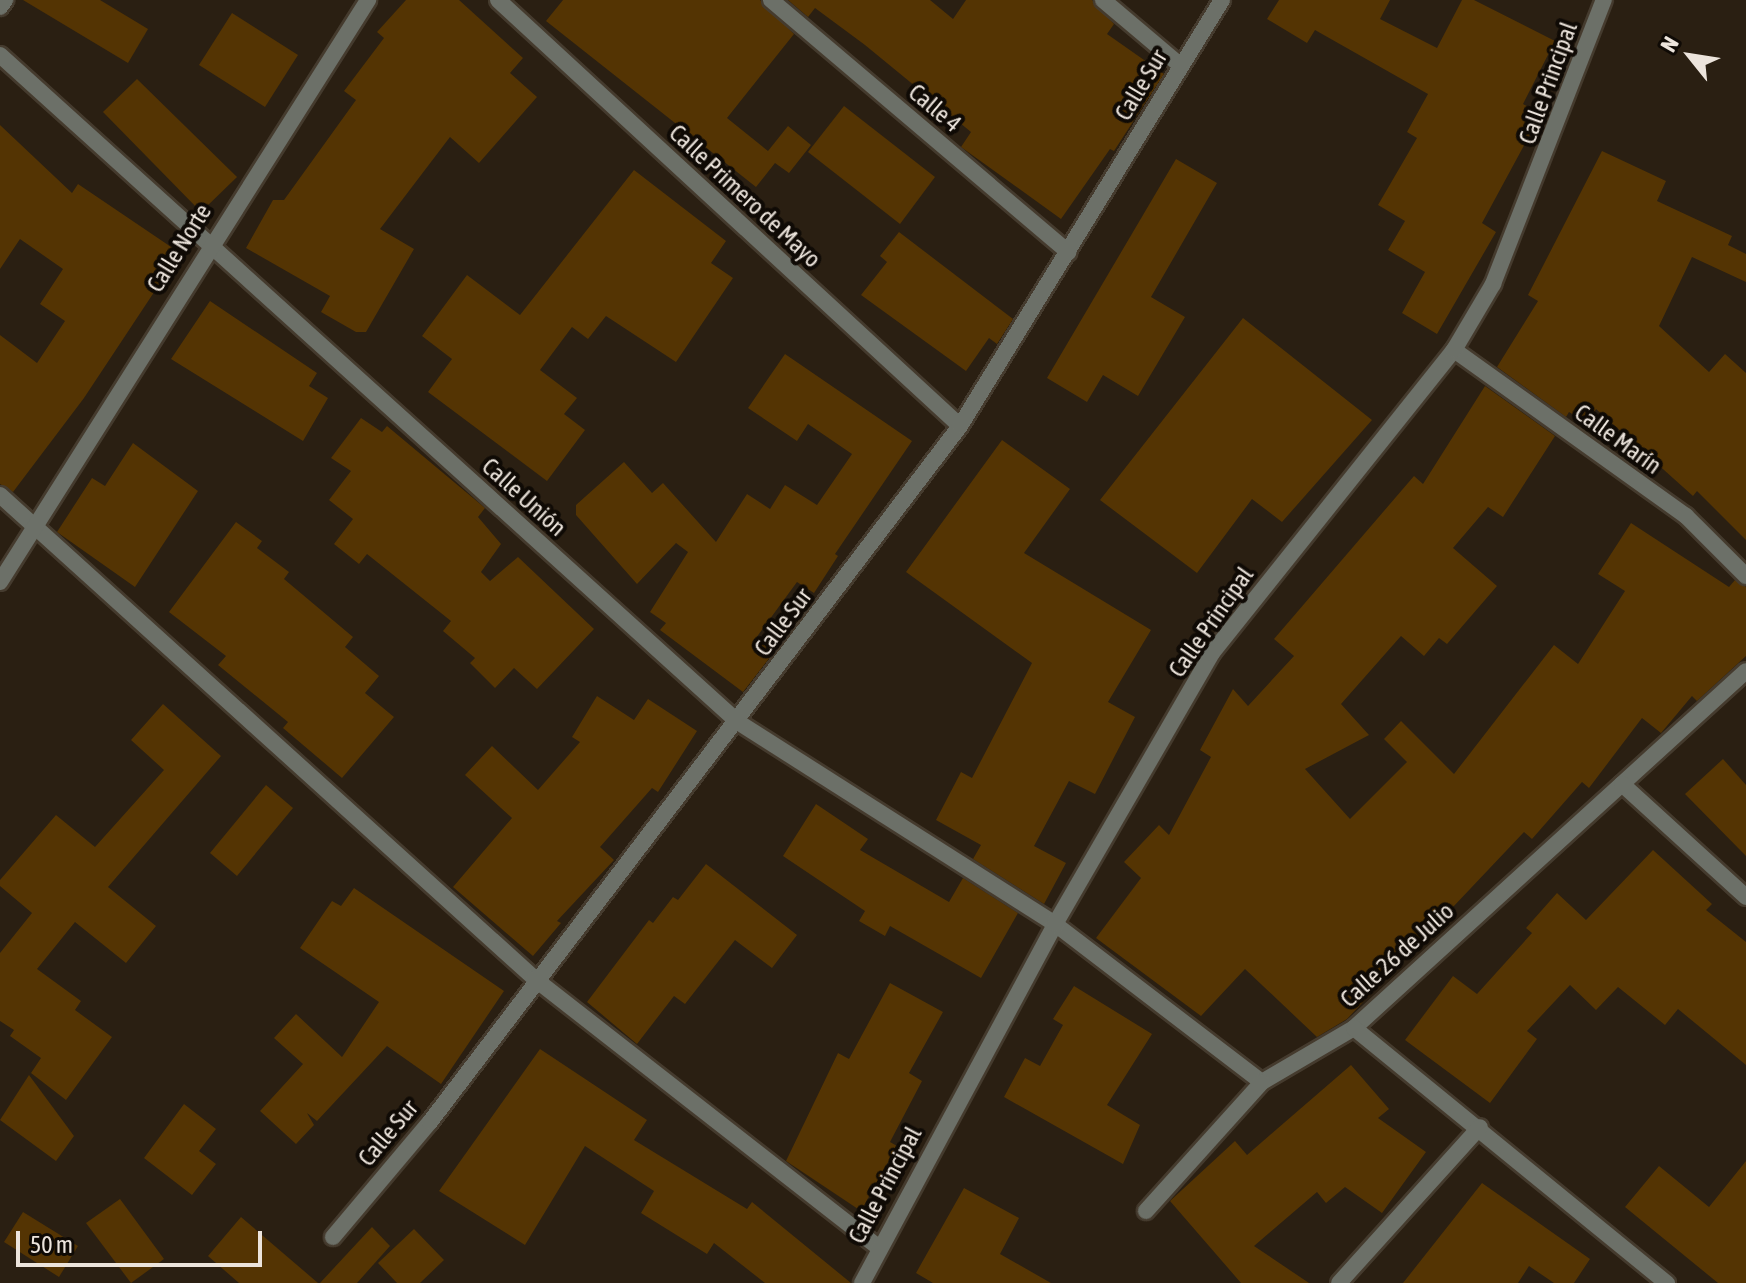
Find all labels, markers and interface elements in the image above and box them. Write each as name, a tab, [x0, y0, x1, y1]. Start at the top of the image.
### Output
north arrow	[1650, 16, 1730, 96]
street label: Calle Principal	[1513, 18, 1583, 148]
text: N	[1655, 32, 1684, 56]
street label: Calle Sur	[1109, 44, 1173, 126]
street label: Calle 4	[903, 78, 967, 138]
street label: Calle Primero de Mayo	[663, 118, 827, 274]
street label: Calle Norte	[141, 199, 217, 297]
street label: Calle Marín	[1569, 398, 1667, 480]
street label: Calle Unión	[476, 452, 572, 542]
street label: Calle Principal	[1163, 561, 1259, 683]
street label: Calle Sur	[748, 582, 818, 662]
street label: Calle 26 de Julio	[1334, 897, 1460, 1013]
street label: Calle Sur	[352, 1094, 424, 1172]
street label: Calle Principal	[842, 1122, 928, 1248]
scale bar	[20, 1215, 266, 1265]
text: 50 m	[30, 1231, 73, 1258]

